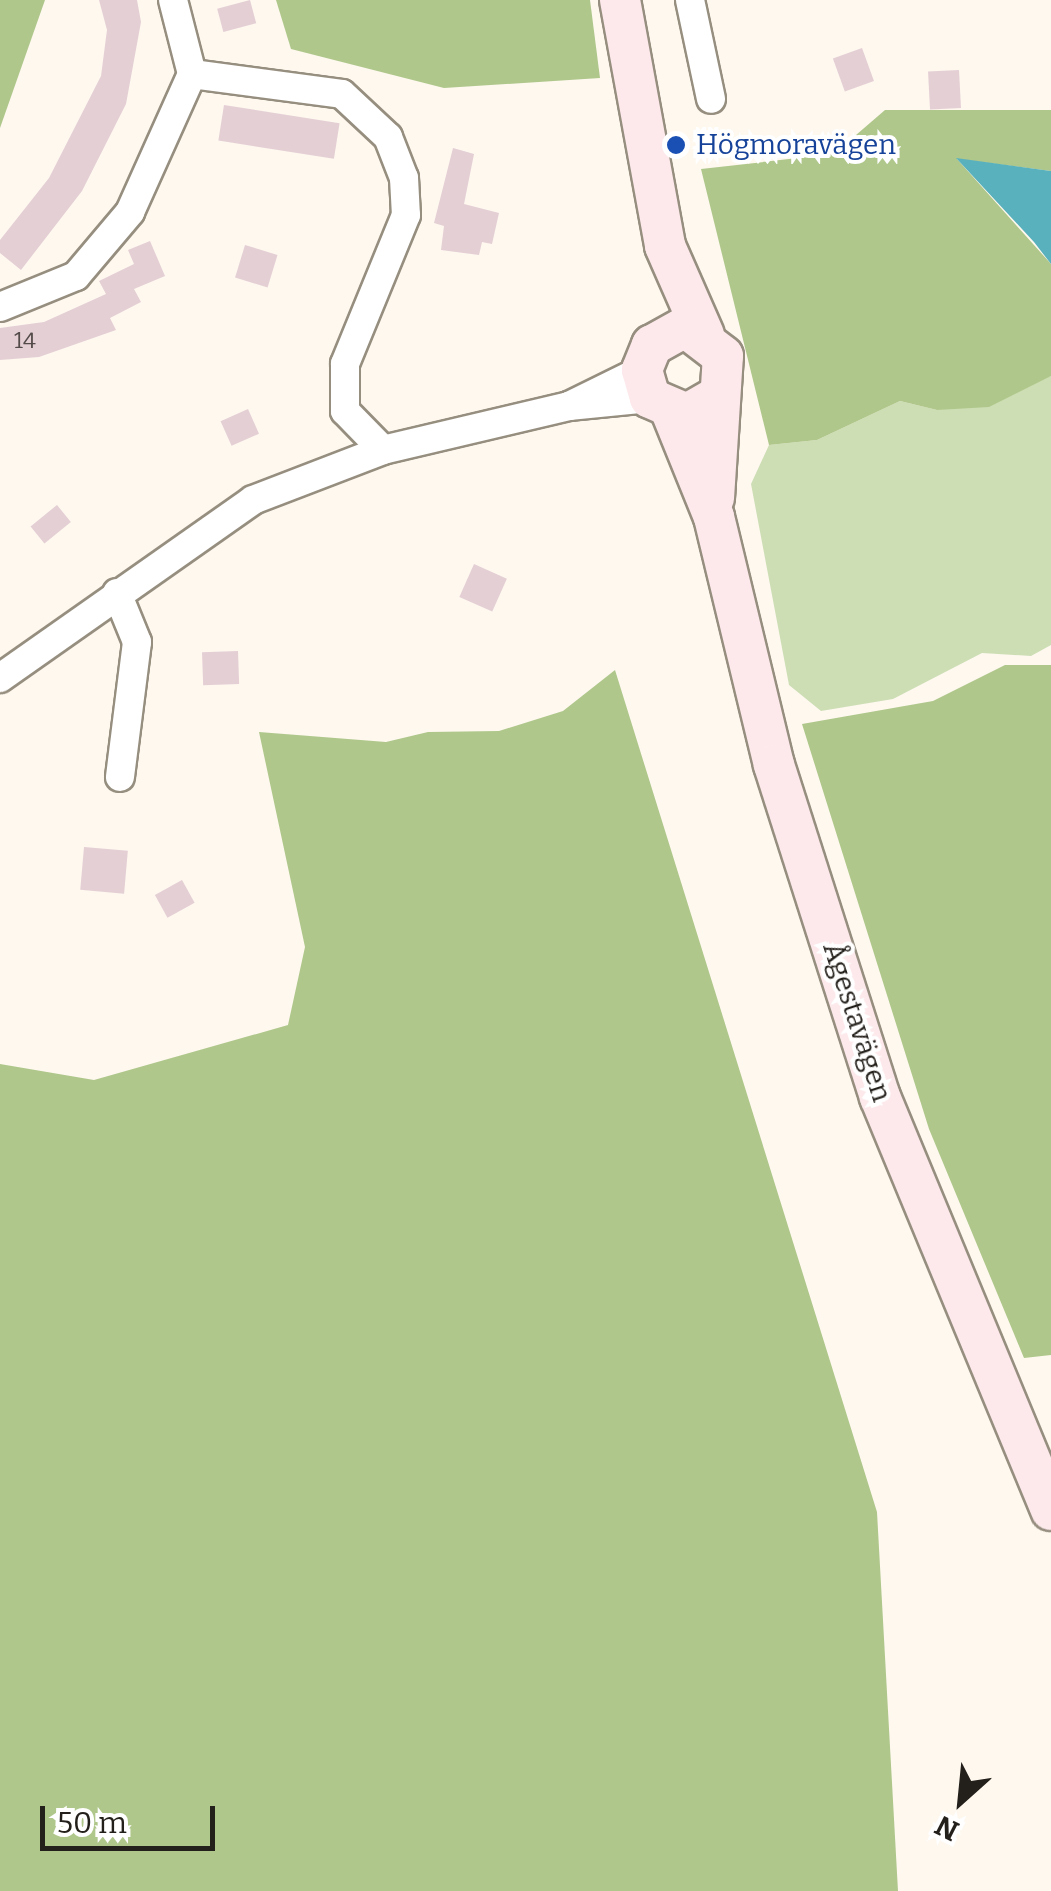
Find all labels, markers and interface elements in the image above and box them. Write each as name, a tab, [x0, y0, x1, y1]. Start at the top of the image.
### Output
place label: Högmoravägen	[696, 128, 896, 162]
marker: Högmoravägen	[665, 134, 687, 156]
house number: 14	[14, 328, 36, 354]
street label: Ågestavägen	[815, 938, 899, 1106]
north arrow	[911, 1751, 1011, 1851]
scale bar	[45, 1786, 220, 1848]
text: 50 m	[57, 1805, 127, 1841]
text: N	[930, 1809, 964, 1848]

